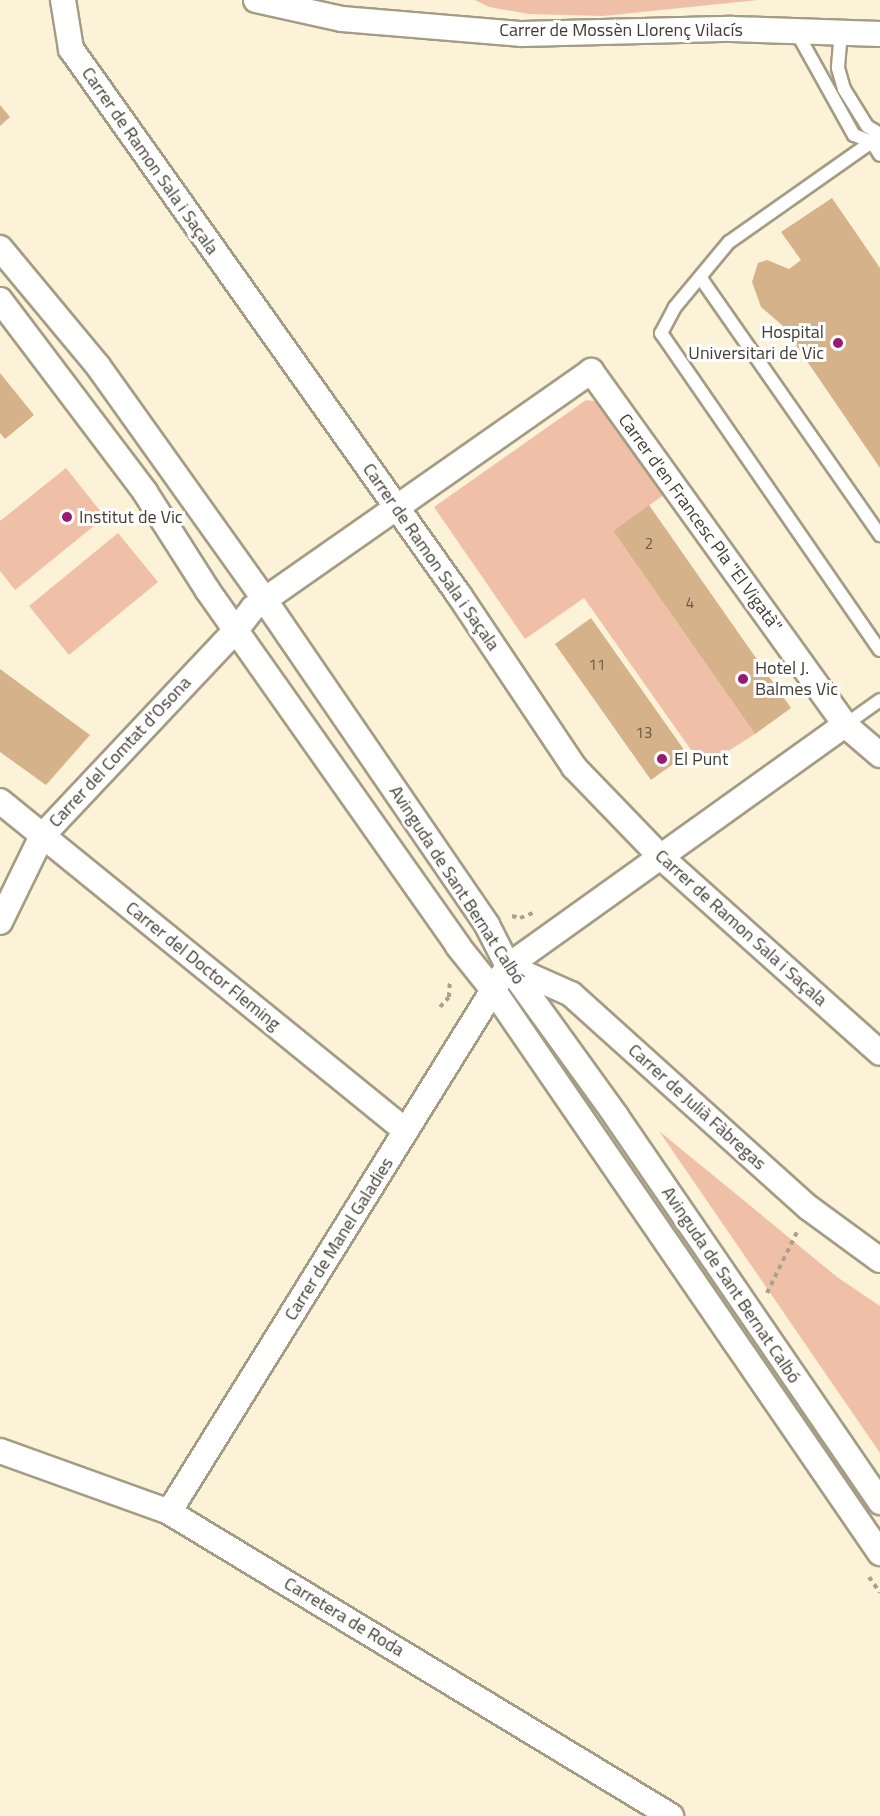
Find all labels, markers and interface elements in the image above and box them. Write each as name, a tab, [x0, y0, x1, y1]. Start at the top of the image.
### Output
street label: Carrer de Mossèn Llorenç Vilacís	[499, 19, 743, 41]
street label: Carrer de Ramon Sala i Saçala	[77, 63, 223, 259]
place label: Hospital Universitari de Vic	[688, 322, 824, 364]
marker: Hospital Universitari de Vic	[829, 334, 847, 352]
street label: Carrer d'en Francesc Pla "El Vigatà"	[614, 410, 786, 636]
street label: Carrer de Ramon Sala i Saçala	[358, 459, 504, 655]
place label: Institut de Vic	[79, 506, 183, 528]
marker: Institut de Vic	[60, 510, 74, 524]
house number: 2	[645, 535, 653, 553]
house number: 4	[686, 594, 694, 612]
house number: 11	[589, 656, 605, 674]
place label: Hotel J. Balmes Vic	[755, 658, 838, 700]
street label: Carrer del Comtat d'Osona	[44, 672, 196, 832]
marker: Hotel J. Balmes Vic	[736, 672, 750, 686]
house number: 13	[636, 724, 652, 742]
place label: El Punt	[674, 748, 728, 770]
marker: El Punt	[655, 752, 669, 766]
street label: Avinguda de Sant Bernat Calbó	[385, 782, 529, 988]
street label: Carrer de Ramon Sala i Saçala	[651, 845, 831, 1011]
street label: Carrer del Doctor Fleming	[121, 897, 285, 1035]
street label: Carrer de Julià Fàbregas	[624, 1039, 770, 1175]
street label: Carrer de Manel Galadies	[280, 1153, 398, 1325]
street label: Avinguda de Sant Bernat Calbó	[657, 1183, 805, 1387]
street label: Carretera de Roda	[280, 1573, 408, 1661]

